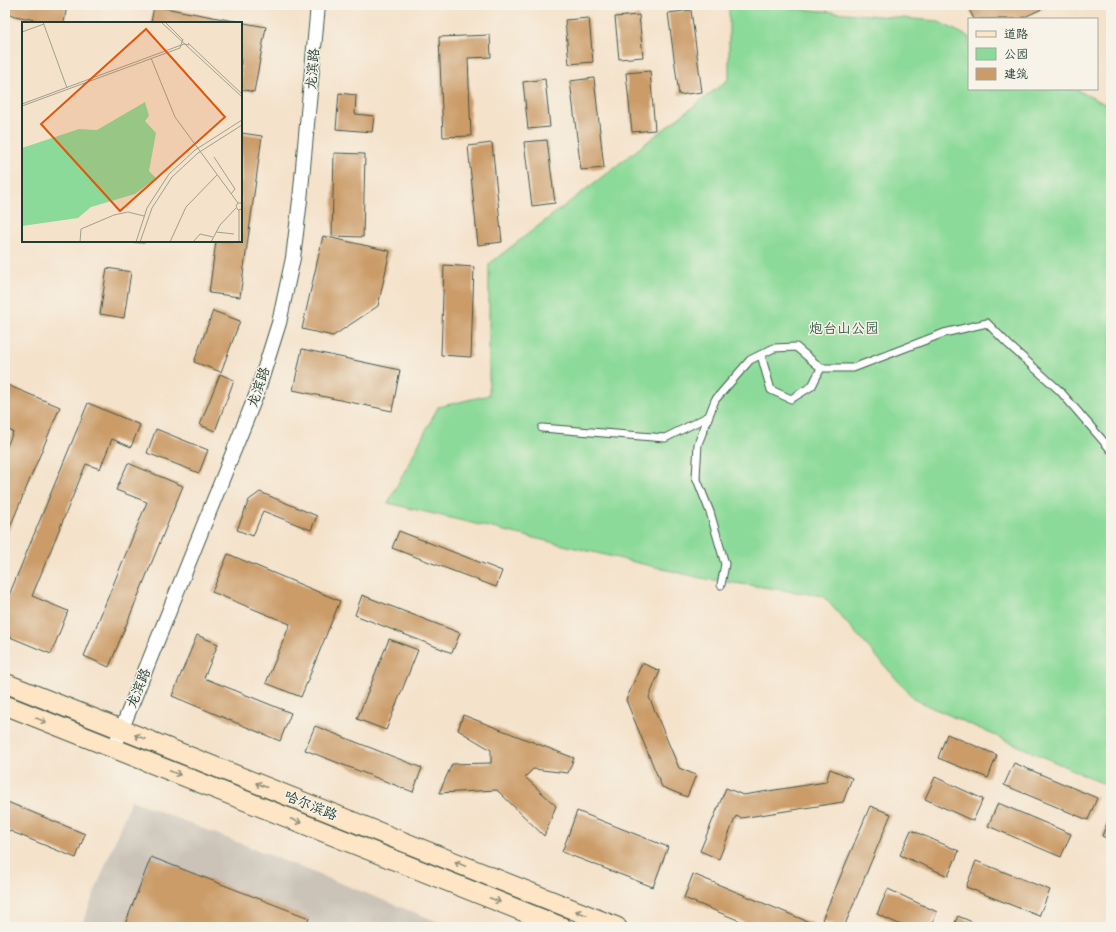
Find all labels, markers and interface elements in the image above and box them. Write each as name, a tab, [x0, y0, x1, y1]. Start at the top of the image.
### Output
legend	[968, 18, 1098, 90]
inset map	[22, 22, 242, 242]
text: 道路	[1004, 27, 1028, 41]
street label: 龙滨路	[302, 47, 323, 91]
text: 公园	[1004, 47, 1028, 61]
text: 建筑	[1004, 67, 1028, 81]
park label: 炮台山公园	[809, 320, 879, 337]
street label: 龙滨路	[244, 365, 273, 410]
street label: 龙滨路	[123, 666, 154, 711]
one-way arrow	[35, 716, 47, 724]
one-way arrow	[135, 732, 147, 740]
one-way arrow	[169, 769, 181, 777]
one-way arrow	[256, 781, 268, 789]
street label: 哈尔滨路	[282, 787, 340, 824]
one-way arrow	[289, 817, 301, 825]
one-way arrow	[454, 860, 466, 868]
one-way arrow	[488, 897, 500, 904]
one-way arrow	[575, 908, 587, 916]

